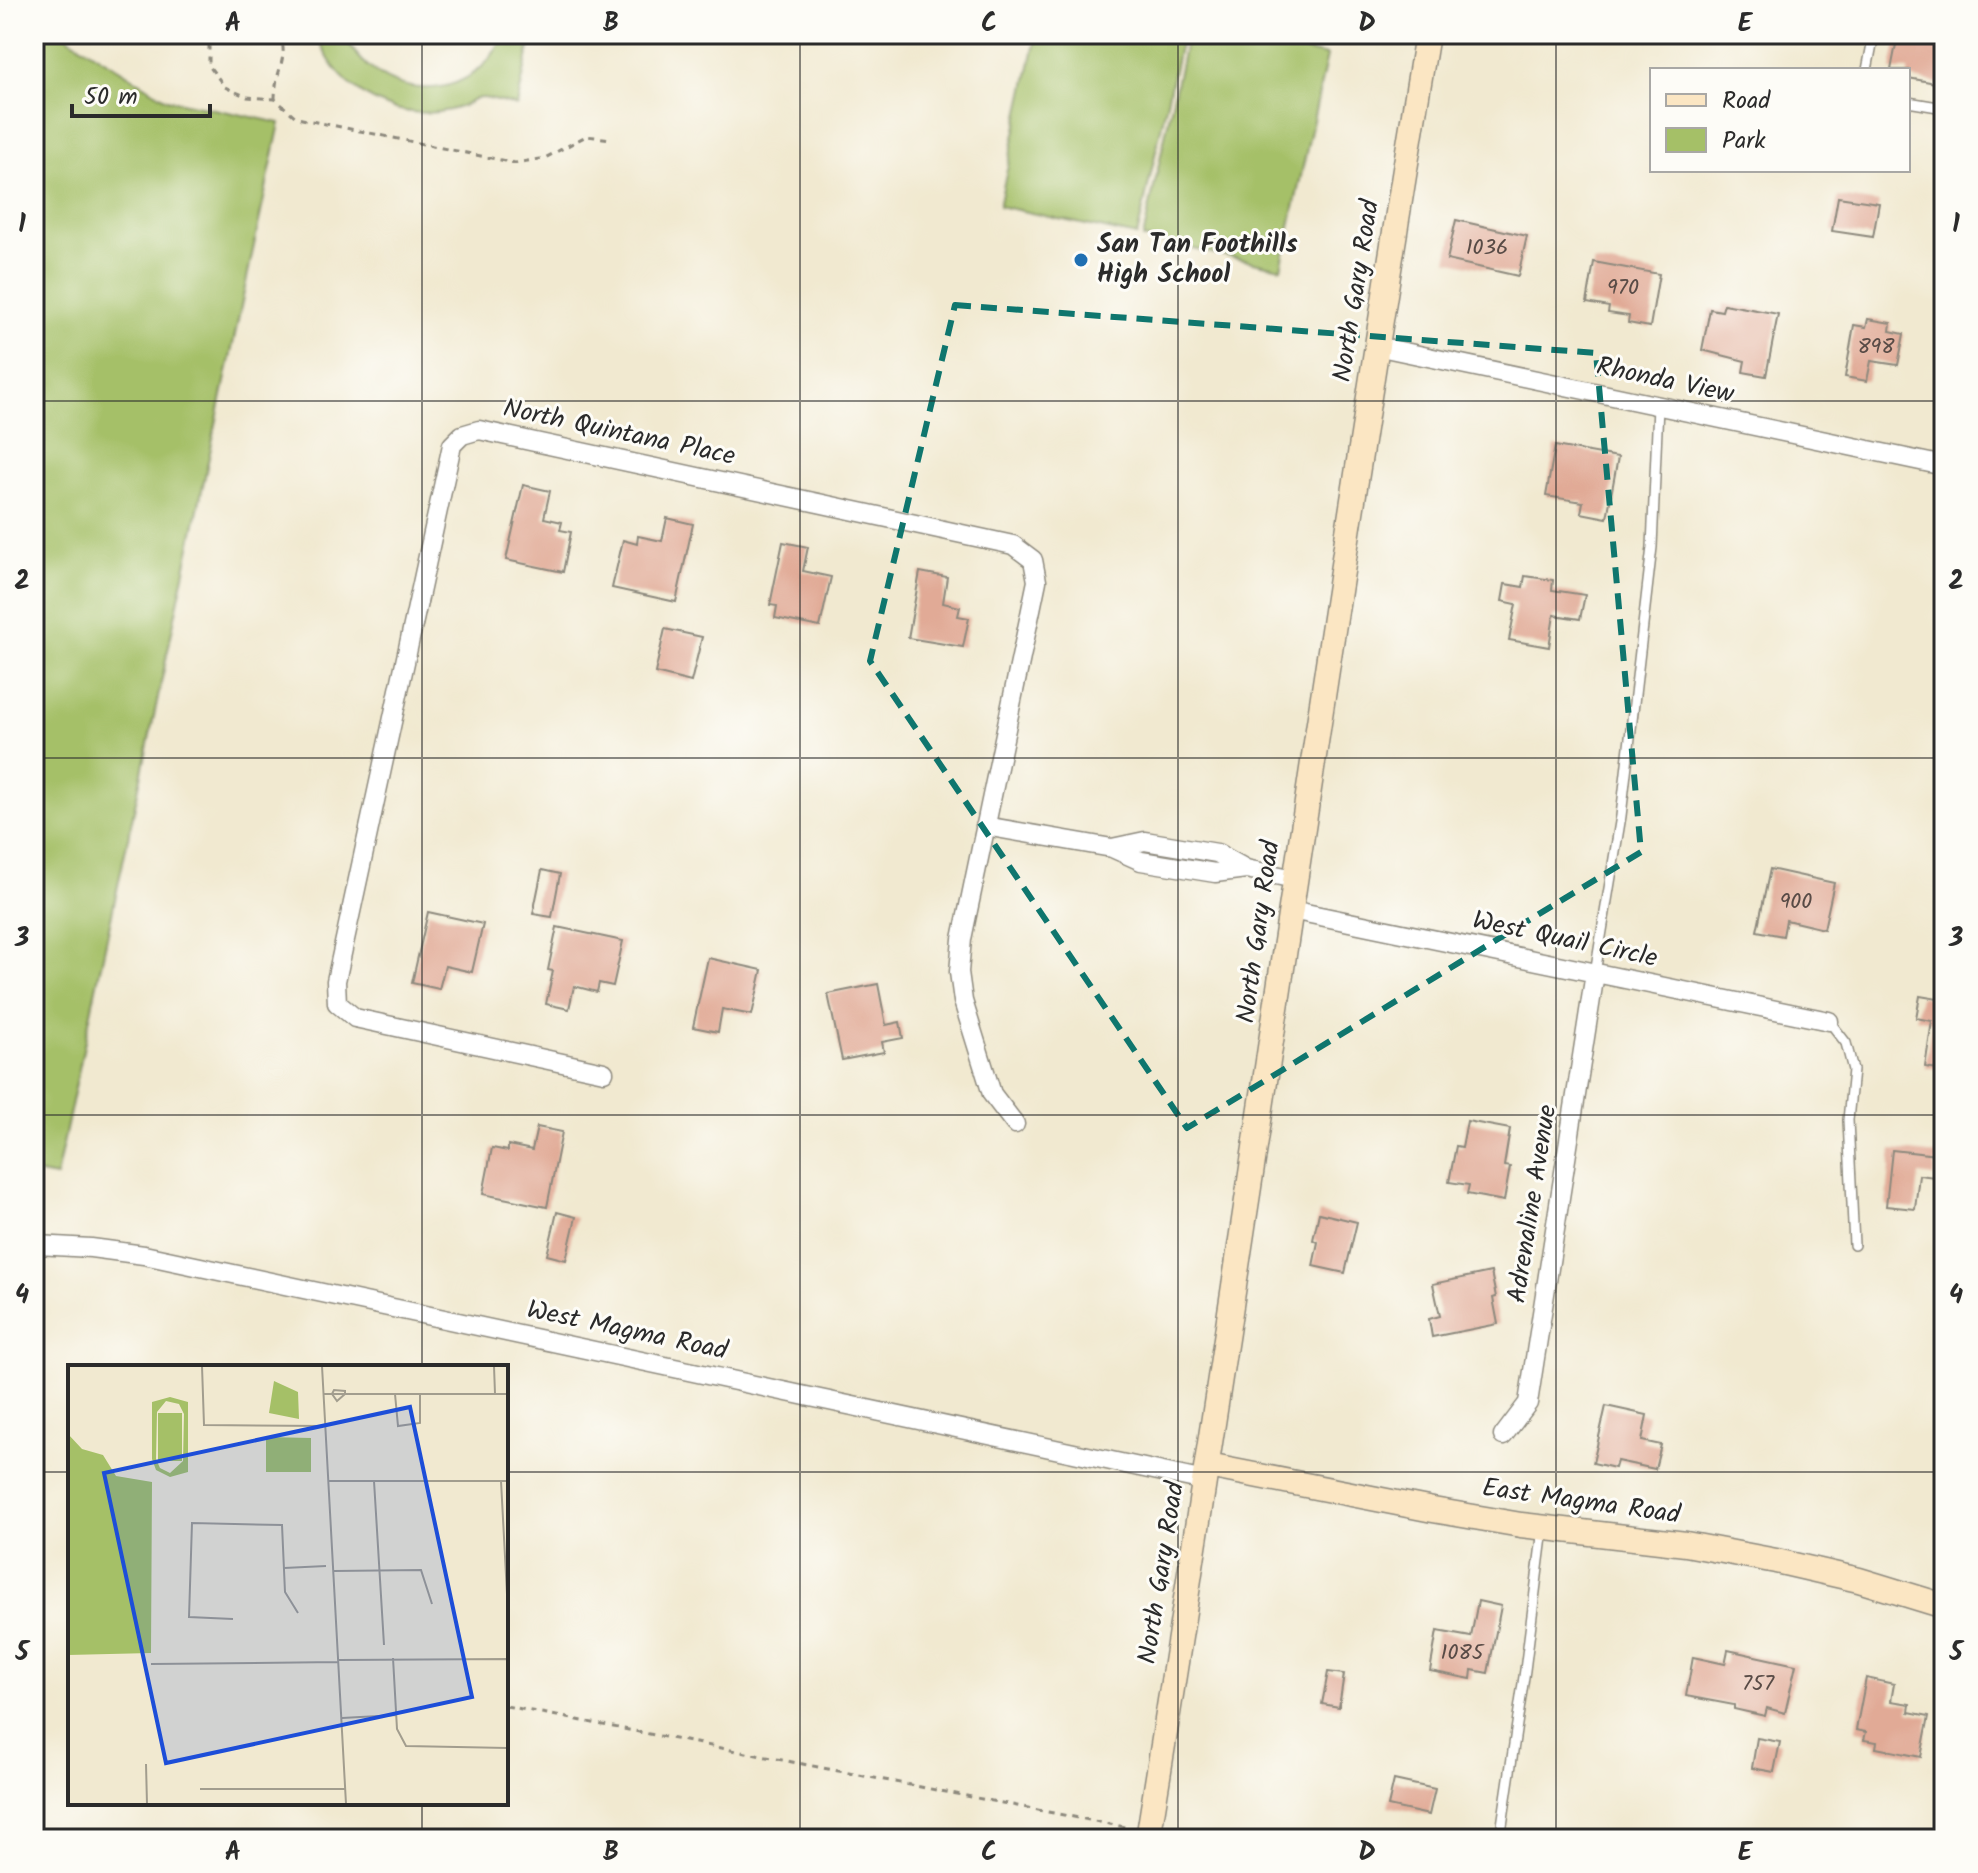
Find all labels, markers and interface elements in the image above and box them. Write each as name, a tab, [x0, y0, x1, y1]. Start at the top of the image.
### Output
text: A	[225, 3, 241, 45]
text: B	[603, 3, 619, 45]
text: C	[981, 3, 997, 45]
text: D	[1358, 3, 1376, 45]
text: E	[1738, 3, 1754, 45]
scale bar	[72, 68, 210, 118]
legend	[1650, 68, 1910, 172]
text: 50 m	[84, 78, 138, 117]
text: Road	[1722, 82, 1771, 121]
text: Park	[1722, 122, 1766, 161]
street label: North Gary Road	[1322, 196, 1392, 385]
text: 1	[18, 204, 26, 246]
text: 1	[1952, 204, 1960, 246]
place label: San Tan Foothills High School	[1097, 224, 1298, 296]
house number: 1036	[1466, 231, 1508, 266]
marker: San Tan Foothills High School	[1072, 251, 1090, 269]
house number: 970	[1607, 271, 1639, 306]
house number: 898	[1857, 330, 1895, 365]
street label: Rhonda View	[1592, 346, 1738, 416]
street label: North Quintana Place	[499, 388, 739, 478]
text: 2	[14, 561, 30, 603]
text: 2	[1948, 561, 1964, 603]
street label: North Gary Road	[1225, 837, 1293, 1026]
house number: 900	[1780, 885, 1812, 920]
street label: West Quail Circle	[1469, 900, 1662, 980]
text: 3	[14, 918, 29, 960]
text: 3	[1948, 918, 1963, 960]
street label: Adrenaline Avenue	[1497, 1102, 1569, 1306]
text: 4	[15, 1275, 29, 1317]
text: 4	[1949, 1275, 1963, 1317]
street label: West Magma Road	[523, 1289, 732, 1373]
inset map	[68, 1365, 508, 1805]
street label: East Magma Road	[1479, 1467, 1684, 1537]
street label: North Gary Road	[1127, 1478, 1197, 1667]
text: 5	[14, 1632, 30, 1674]
text: 5	[1948, 1632, 1964, 1674]
house number: 1085	[1441, 1636, 1485, 1671]
house number: 757	[1742, 1667, 1775, 1702]
text: A	[225, 1832, 241, 1873]
text: B	[603, 1832, 619, 1873]
text: C	[981, 1832, 997, 1873]
text: D	[1358, 1832, 1376, 1873]
text: E	[1738, 1832, 1754, 1873]

